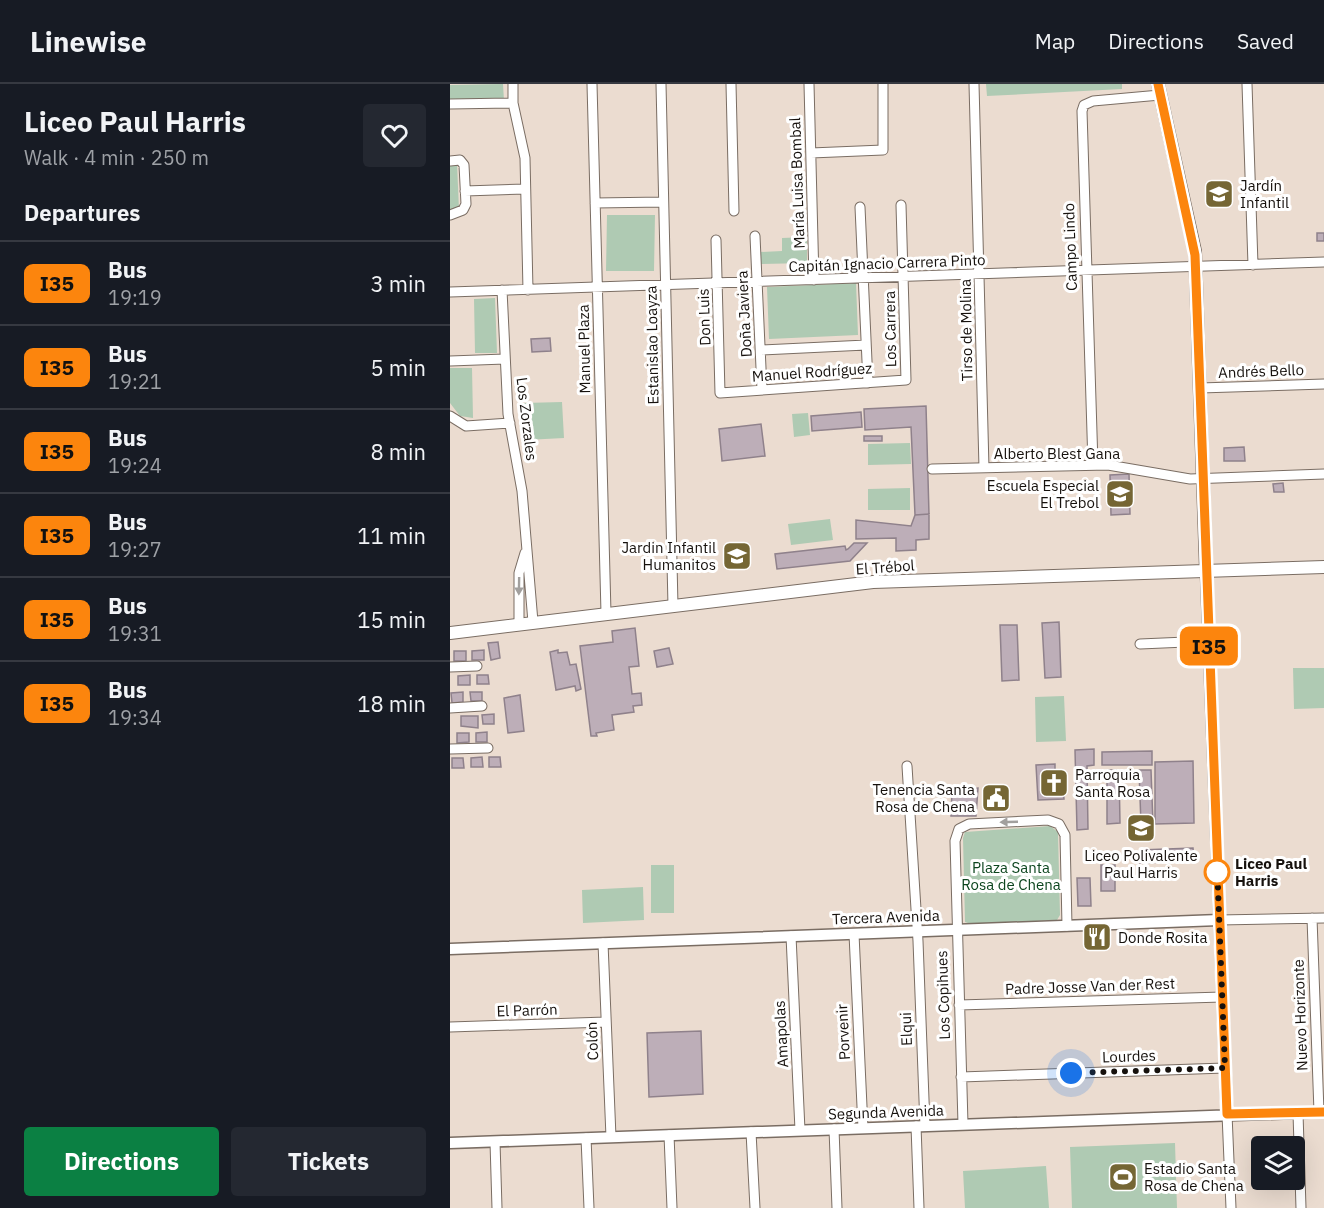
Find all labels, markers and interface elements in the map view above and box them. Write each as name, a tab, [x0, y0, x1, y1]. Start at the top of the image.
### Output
text: Linewise	[30, 23, 147, 60]
text: Map	[1035, 27, 1075, 55]
text: Directions	[1108, 27, 1204, 55]
text: Saved	[1237, 27, 1294, 55]
text: Liceo Paul Harris	[24, 103, 246, 140]
button: heart	[363, 104, 426, 167]
street label: María Luisa Bombal	[785, 117, 809, 249]
text: Walk · 4 min · 250 m	[24, 144, 209, 171]
place label: Jardín Infantil	[1240, 176, 1289, 212]
school or university icon: Jardín Infantil	[1203, 178, 1235, 210]
text: Departures	[24, 198, 140, 227]
street label: Campo Lindo	[1059, 203, 1081, 291]
street label: Capitán Ignacio Carrera Pinto	[788, 250, 986, 276]
text: Bus	[108, 255, 147, 284]
text: I35	[40, 269, 74, 297]
text: 3 min	[370, 269, 426, 298]
street label: Doña Javiera	[732, 270, 756, 358]
street label: Tirso de Molina	[956, 279, 976, 381]
text: 19:19	[108, 284, 162, 311]
street label: Estanislao Loayza	[641, 285, 663, 405]
street label: Don Luis	[694, 288, 714, 346]
street label: Los Carrera	[880, 291, 900, 367]
street label: Manuel Plaza	[574, 304, 594, 394]
text: Bus	[108, 339, 147, 368]
text: I35	[40, 353, 74, 381]
text: 5 min	[370, 353, 426, 382]
street label: Manuel Rodríguez	[751, 358, 873, 386]
street label: Andrés Bello	[1218, 360, 1304, 382]
text: 19:21	[108, 368, 162, 395]
street label: Los Zorzales	[512, 376, 542, 462]
text: Bus	[108, 423, 147, 452]
text: I35	[40, 437, 74, 465]
text: 8 min	[370, 437, 426, 466]
street label: Alberto Blest Gana	[994, 444, 1120, 463]
text: 19:24	[108, 452, 162, 479]
place label: Escuela Especial El Trebol	[987, 476, 1099, 512]
school or university icon: Escuela Especial El Trebol	[1104, 478, 1136, 510]
text: Bus	[108, 507, 147, 536]
text: I35	[40, 521, 74, 549]
text: 11 min	[357, 521, 426, 550]
text: 19:27	[108, 536, 162, 563]
place label: Jardin Infantil Humanitos	[621, 538, 716, 574]
school or university icon: Jardin Infantil Humanitos	[721, 540, 753, 572]
street label: El Trébol	[855, 555, 915, 579]
one-way arrow	[514, 577, 524, 596]
text: Bus	[108, 591, 147, 620]
text: I35	[40, 605, 74, 633]
text: 15 min	[357, 605, 426, 634]
text: 19:31	[108, 620, 162, 647]
line badge: I35	[1174, 626, 1244, 666]
text: I35	[1192, 632, 1226, 660]
text: Bus	[108, 675, 147, 704]
text: I35	[40, 689, 74, 717]
text: 18 min	[357, 689, 426, 718]
text: 19:34	[108, 704, 162, 731]
place label: Parroquia Santa Rosa	[1075, 765, 1150, 801]
church icon: Parroquia Santa Rosa	[1038, 767, 1070, 799]
place label: Tenencia Santa Rosa de Chena	[873, 780, 975, 816]
public building icon: Tenencia Santa Rosa de Chena	[980, 782, 1012, 814]
school or university icon: Liceo Polivalente Paul Harris	[1125, 812, 1157, 844]
one-way arrow	[999, 818, 1018, 827]
place label: Liceo Polivalente Paul Harris	[1084, 846, 1198, 882]
place label: Liceo Paul Harris	[1235, 854, 1307, 890]
park label: Plaza Santa Rosa de Chena	[961, 858, 1061, 894]
marker: Liceo Paul Harris	[1204, 859, 1230, 885]
street label: Tercera Avenida	[832, 906, 940, 928]
restaurant icon: Donde Rosita	[1081, 921, 1113, 953]
place label: Donde Rosita	[1118, 928, 1208, 947]
street label: Los Copihues	[932, 950, 954, 1040]
street label: Nuevo Horizonte	[1289, 959, 1311, 1071]
street label: Padre Josse Van der Rest	[1005, 974, 1175, 998]
street label: El Parrón	[496, 999, 558, 1021]
street label: Amapolas	[770, 1000, 792, 1068]
street label: Porvenir	[832, 1003, 854, 1061]
street label: Elqui	[896, 1012, 916, 1046]
street label: Colón	[582, 1021, 602, 1061]
street label: Lourdes	[1102, 1046, 1156, 1066]
your location	[1056, 1058, 1086, 1088]
street label: Segunda Avenida	[828, 1100, 944, 1124]
button: Directions	[24, 1127, 219, 1196]
button: Tickets	[231, 1127, 426, 1196]
map controls	[1251, 1136, 1305, 1190]
button: layers	[1251, 1136, 1305, 1190]
place label: Estadio Santa Rosa de Chena	[1144, 1159, 1244, 1195]
sports icon: Estadio Santa Rosa de Chena	[1107, 1161, 1139, 1193]

